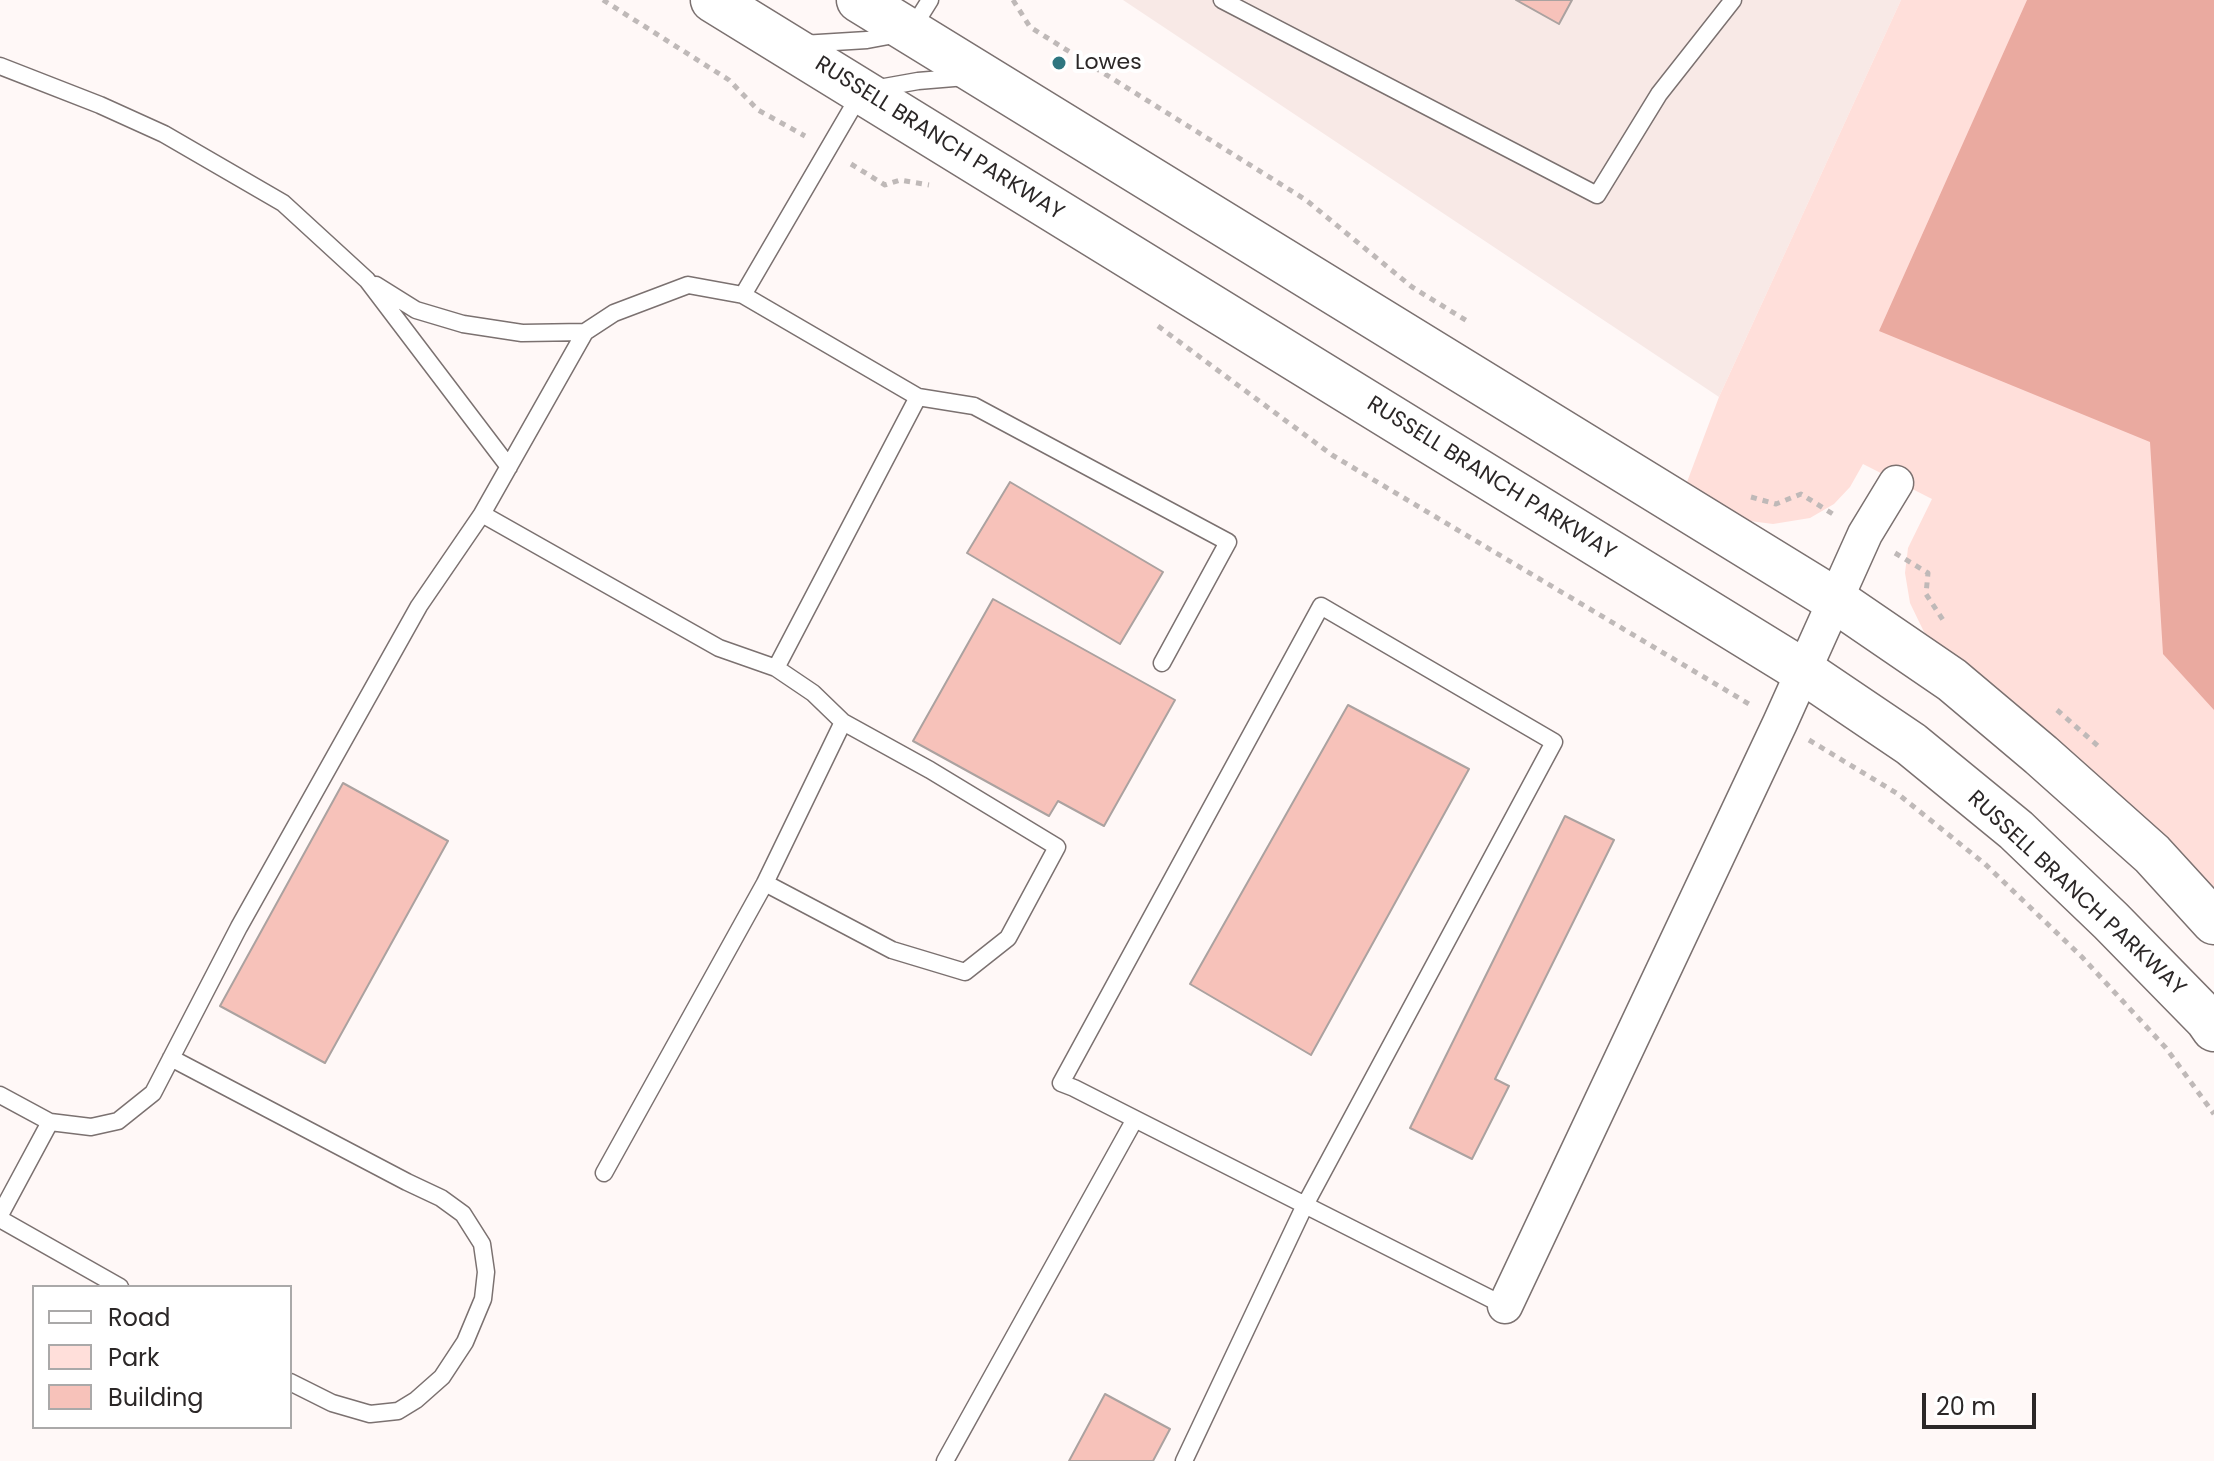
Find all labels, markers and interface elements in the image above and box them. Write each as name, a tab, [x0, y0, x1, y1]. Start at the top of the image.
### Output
place label: Lowes	[1075, 50, 1142, 76]
street label: RUSSELL BRANCH PARKWAY	[810, 51, 1068, 227]
marker: Lowes	[1050, 54, 1068, 72]
street label: RUSSELL BRANCH PARKWAY	[1362, 391, 1620, 567]
street label: RUSSELL BRANCH PARKWAY	[1961, 786, 2191, 1002]
legend	[32, 1285, 292, 1429]
text: Road	[108, 1301, 170, 1334]
text: Park	[108, 1341, 159, 1374]
scale bar	[1926, 1377, 2040, 1427]
text: Building	[108, 1381, 204, 1414]
text: 20 m	[1936, 1390, 1996, 1423]

